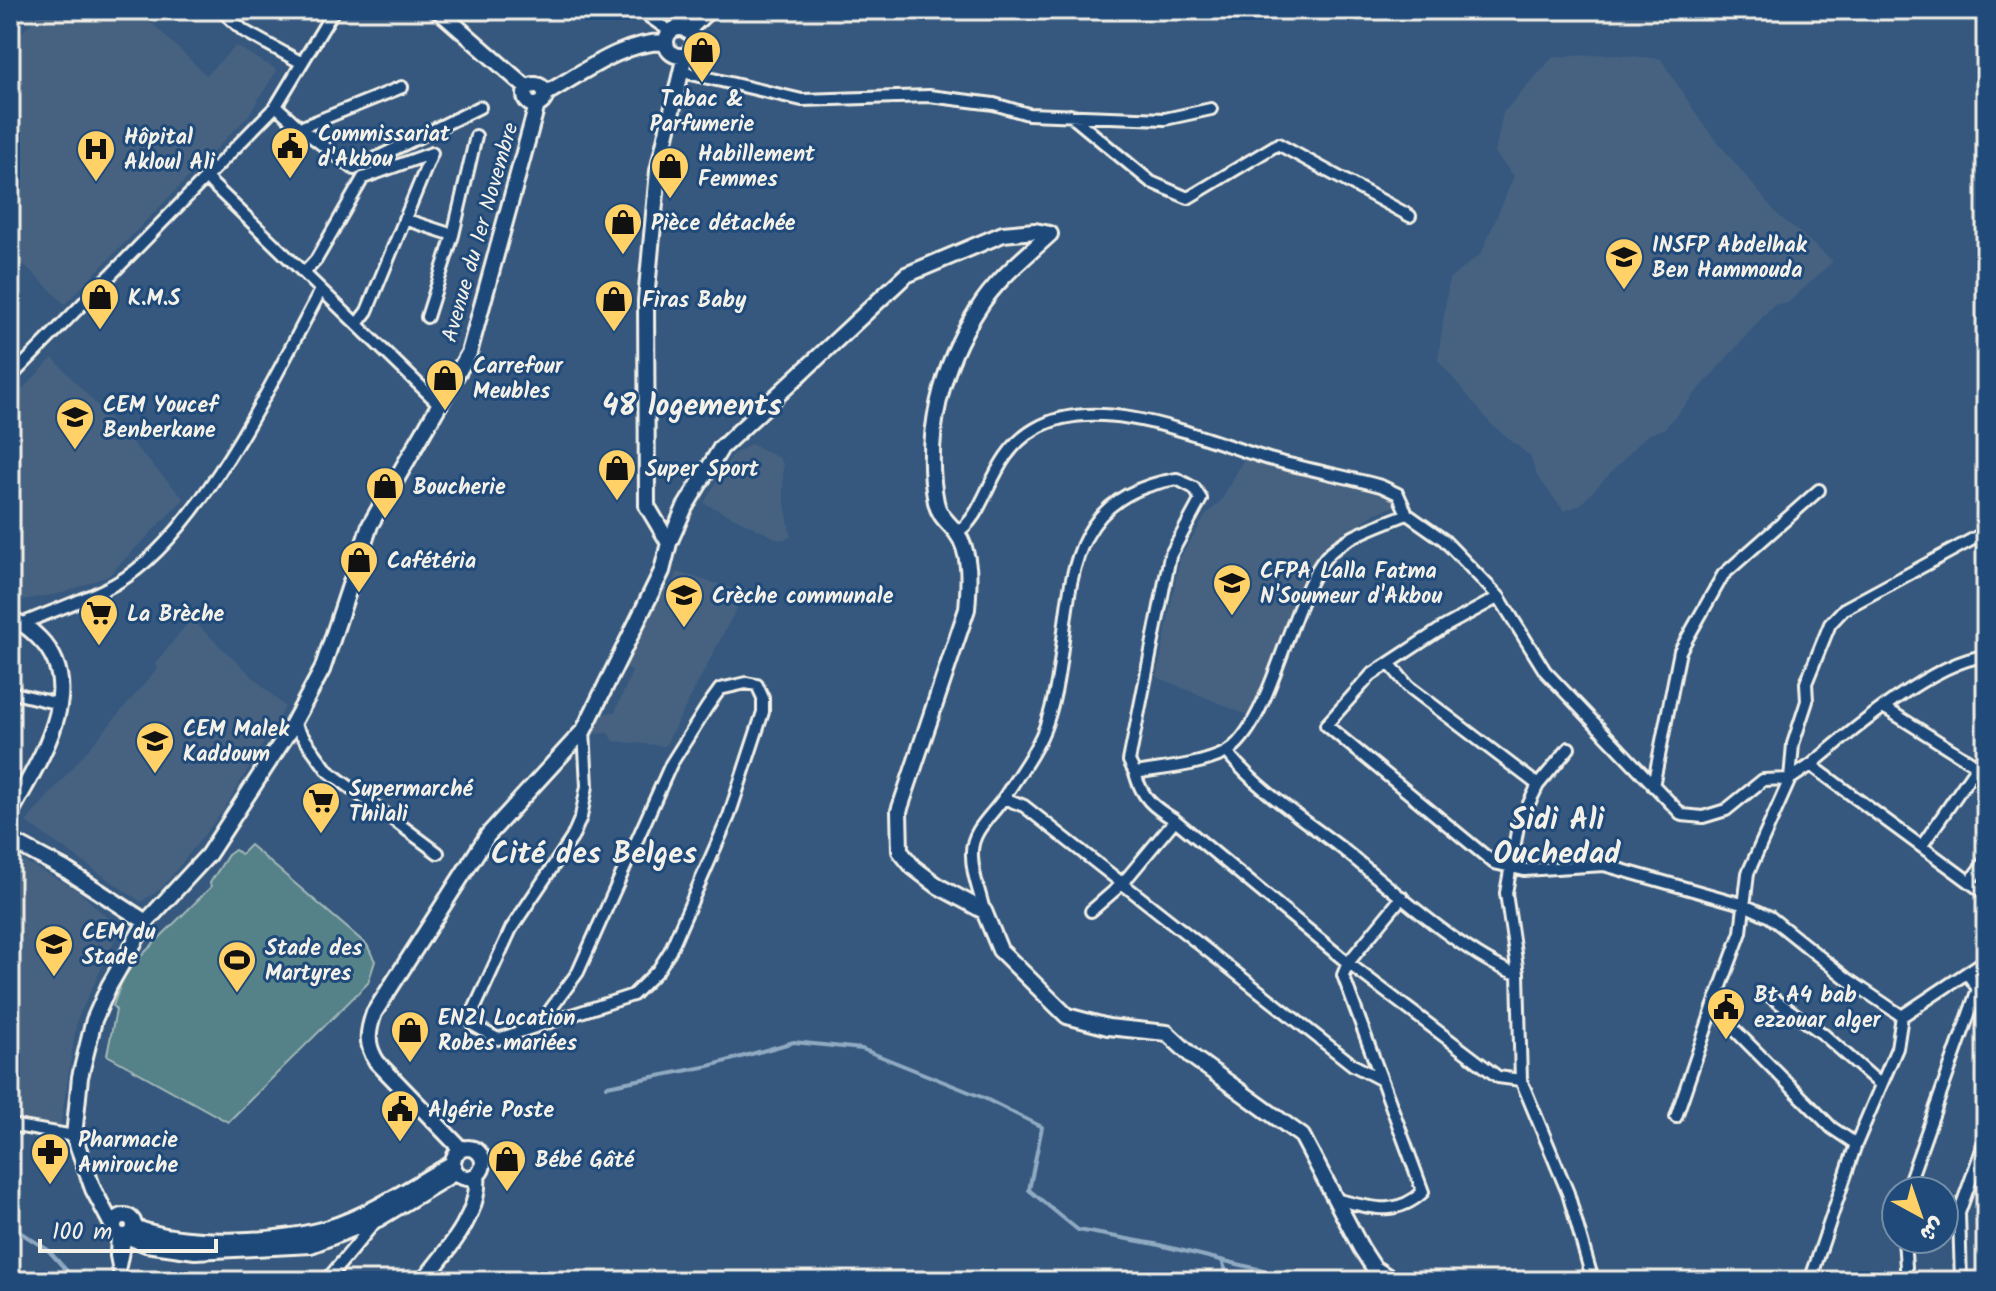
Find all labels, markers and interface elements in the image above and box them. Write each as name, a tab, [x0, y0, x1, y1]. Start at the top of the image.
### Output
shop icon: Tabac & Parfumerie	[681, 29, 723, 84]
place label: Tabac & Parfumerie	[650, 83, 755, 143]
place label: Commissariat d'Akbou	[318, 118, 451, 178]
street label: Avenue du 1er Novembre	[433, 119, 530, 347]
place label: Hôpital Akloul Ali	[124, 121, 216, 181]
public building icon: Commissariat d'Akbou	[269, 125, 311, 180]
hospital icon: Hôpital Akloul Ali	[75, 128, 117, 183]
place label: Habillement Femmes	[698, 138, 816, 198]
shop icon: Habillement Femmes	[649, 145, 691, 200]
shop icon: Pièce détachée	[602, 201, 644, 256]
place label: Pièce détachée	[651, 207, 796, 242]
place label: INSFP Abdelhak Ben Hammouda	[1652, 229, 1808, 289]
school or university icon: INSFP Abdelhak Ben Hammouda	[1603, 236, 1645, 291]
shop icon: K.M.S	[79, 276, 121, 331]
shop icon: Firas Baby	[593, 278, 635, 333]
place label: K.M.S	[128, 282, 181, 317]
place label: Firas Baby	[642, 284, 747, 319]
place label: Carrefour Meubles	[473, 350, 564, 410]
shop icon: Carrefour Meubles	[424, 357, 466, 412]
district label: 48 logements	[602, 383, 782, 431]
place label: CEM Youcef Benberkane	[103, 389, 220, 449]
school or university icon: CEM Youcef Benberkane	[54, 396, 96, 451]
shop icon: Super Sport	[596, 447, 638, 502]
place label: Super Sport	[645, 453, 760, 488]
shop icon: Boucherie	[364, 465, 406, 520]
place label: Boucherie	[413, 471, 506, 506]
shop icon: Cafétéria	[338, 539, 380, 594]
place label: Cafétéria	[387, 545, 476, 580]
place label: CFPA Lalla Fatma N'Soumeur d'Akbou	[1260, 555, 1442, 615]
school or university icon: CFPA Lalla Fatma N'Soumeur d'Akbou	[1211, 562, 1253, 617]
school or university icon: Crèche communale	[663, 574, 705, 629]
place label: Crèche communale	[712, 580, 894, 615]
supermarket icon: La Brèche	[78, 592, 120, 647]
place label: La Brèche	[127, 598, 225, 633]
place label: CEM Malek Kaddoum	[183, 713, 290, 773]
school or university icon: CEM Malek Kaddoum	[134, 720, 176, 775]
place label: Supermarché Thilali	[349, 773, 474, 833]
supermarket icon: Supermarché Thilali	[300, 780, 342, 835]
district label: Sidi Ali Ouchedad	[1494, 797, 1621, 879]
district label: Cité des Belges	[491, 831, 697, 879]
place label: CEM du Stade	[82, 916, 156, 976]
school or university icon: CEM du Stade	[33, 923, 75, 978]
place label: Stade des Martyres	[265, 932, 363, 992]
sports icon: Stade des Martyres	[216, 939, 258, 994]
place label: Bt A4 bab ezzouar alger	[1754, 979, 1882, 1039]
public building icon: Bt A4 bab ezzouar alger	[1705, 986, 1747, 1041]
place label: ENZI Location Robes mariées	[438, 1002, 578, 1062]
shop icon: ENZI Location Robes mariées	[389, 1009, 431, 1064]
public building icon: Algérie Poste	[379, 1088, 421, 1143]
place label: Algérie Poste	[428, 1094, 554, 1129]
place label: Pharmacie Amirouche	[78, 1124, 178, 1184]
pharmacy icon: Pharmacie Amirouche	[29, 1131, 71, 1186]
shop icon: Bébé Gâté	[486, 1138, 528, 1193]
place label: Bébé Gâté	[535, 1144, 635, 1179]
north arrow	[1880, 1175, 1960, 1255]
scale bar	[40, 1203, 216, 1253]
text: ش	[1911, 1207, 1952, 1250]
text: 100 m	[52, 1213, 112, 1252]

